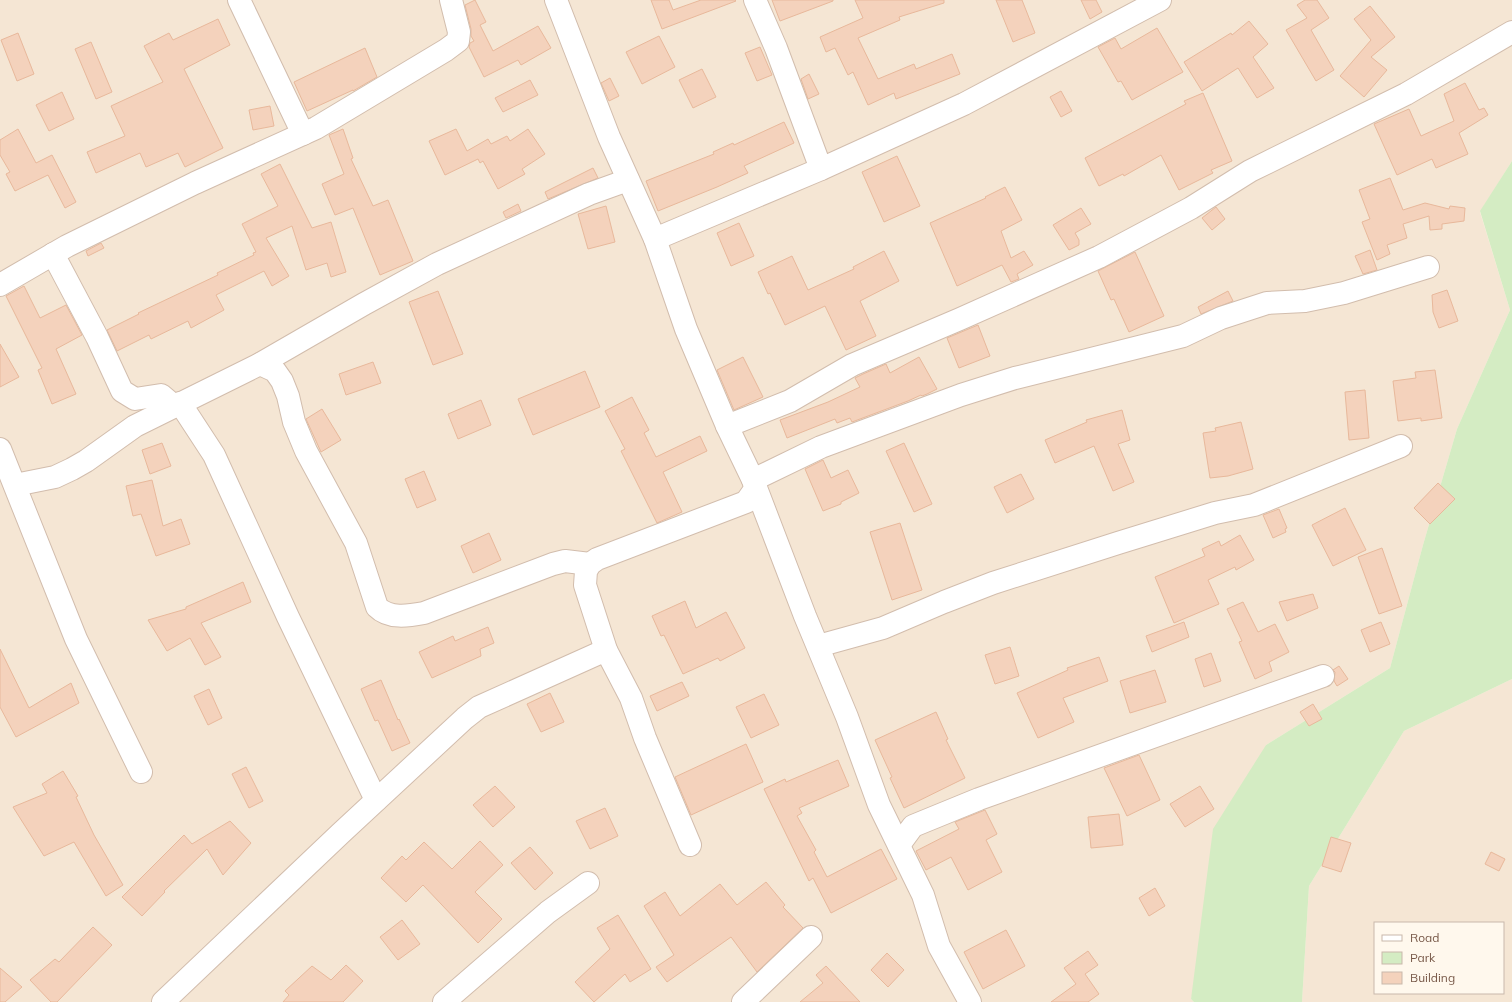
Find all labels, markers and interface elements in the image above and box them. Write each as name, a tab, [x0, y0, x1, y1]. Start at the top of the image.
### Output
legend	[1374, 922, 1504, 994]
text: Road	[1410, 930, 1439, 945]
text: Park	[1410, 950, 1436, 965]
text: Building	[1410, 970, 1455, 985]

